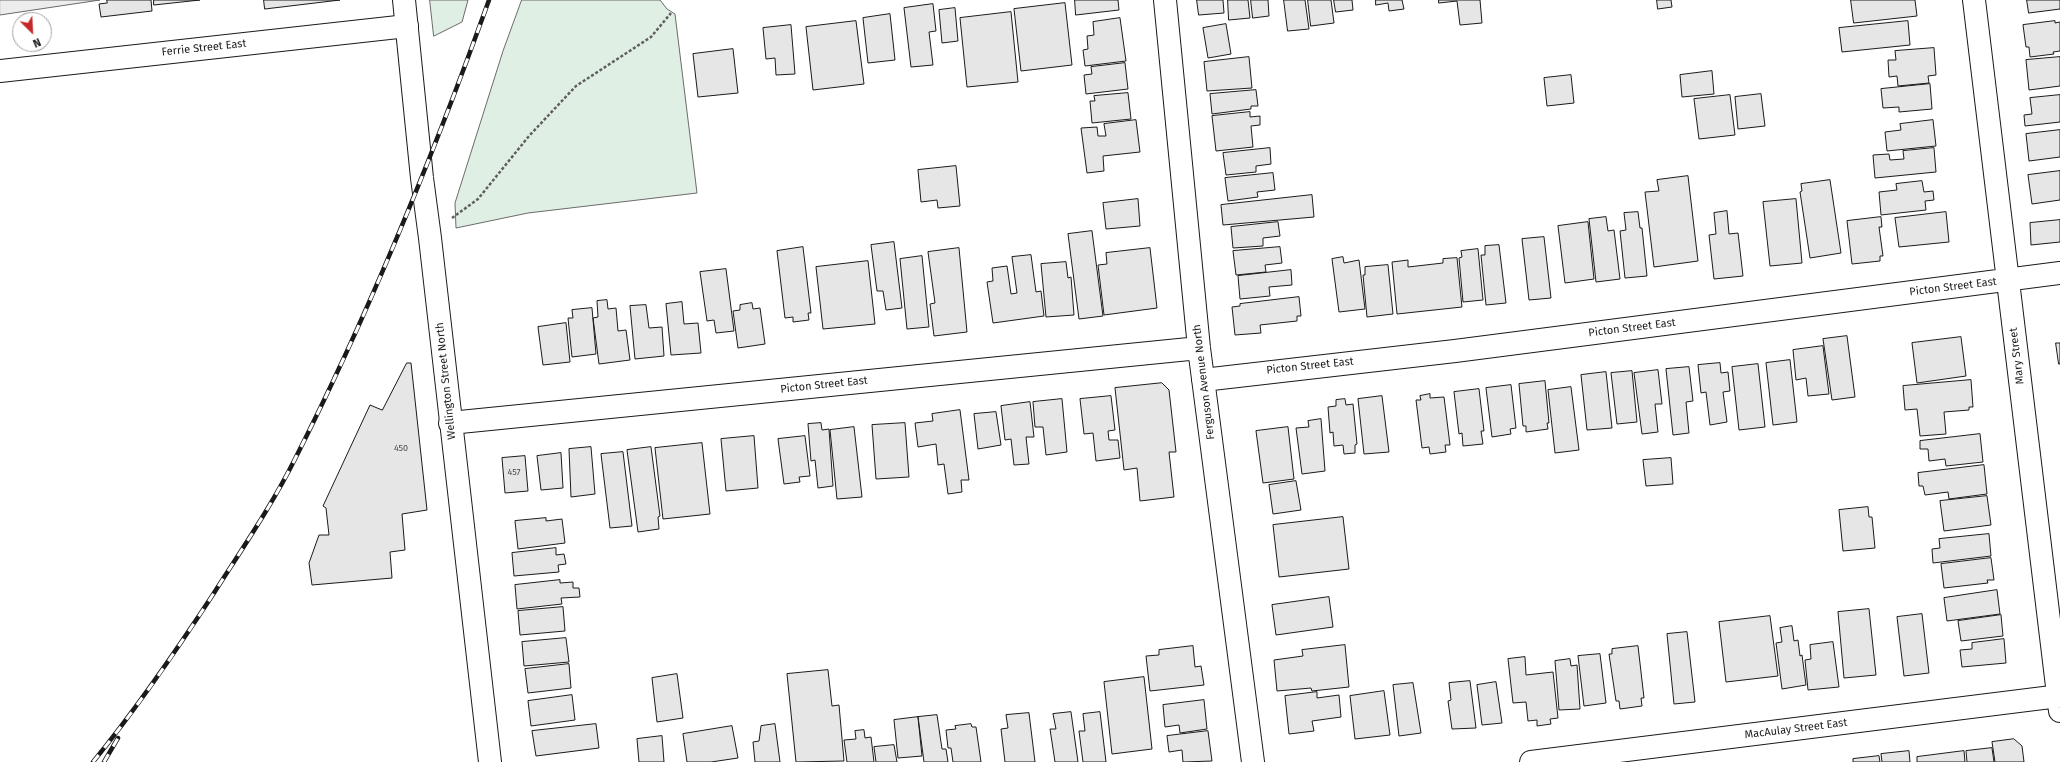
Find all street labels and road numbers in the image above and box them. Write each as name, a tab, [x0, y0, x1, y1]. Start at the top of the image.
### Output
street label: Ferrie Street East	[161, 37, 247, 59]
street label: Picton Street East	[1909, 275, 1997, 299]
street label: Picton Street East	[1588, 316, 1676, 340]
street label: Wellington Street North	[433, 322, 459, 440]
street label: Ferguson Avenue North	[1190, 324, 1218, 440]
street label: Mary Street	[2007, 327, 2027, 385]
street label: Picton Street East	[1266, 355, 1354, 377]
street label: Picton Street East	[780, 374, 868, 396]
street label: MacAulay Street East	[1744, 716, 1848, 742]

